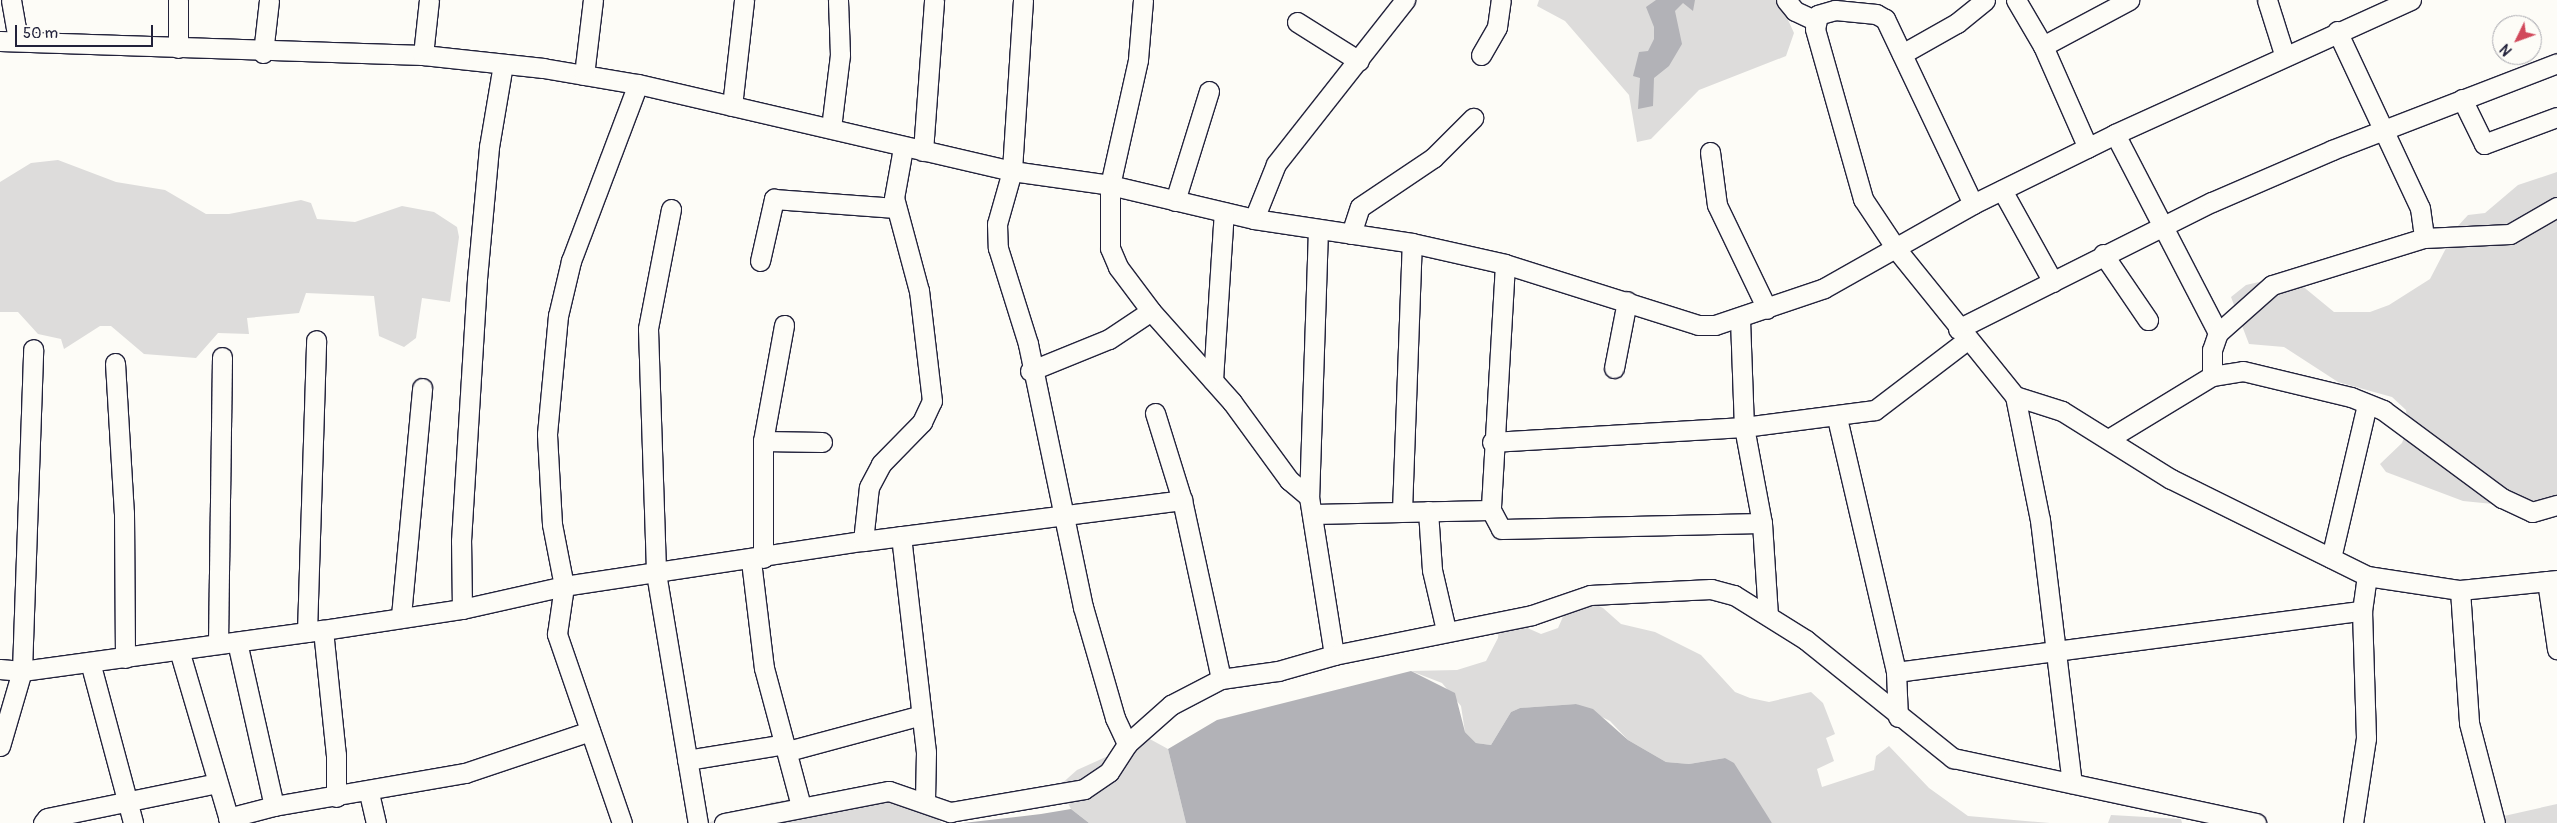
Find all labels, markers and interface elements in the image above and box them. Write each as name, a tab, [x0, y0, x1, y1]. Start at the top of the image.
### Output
scale bar	[18, 15, 155, 47]
north arrow	[2492, 15, 2542, 65]
text: 50 m	[23, 24, 58, 43]
text: N	[2497, 40, 2516, 59]

